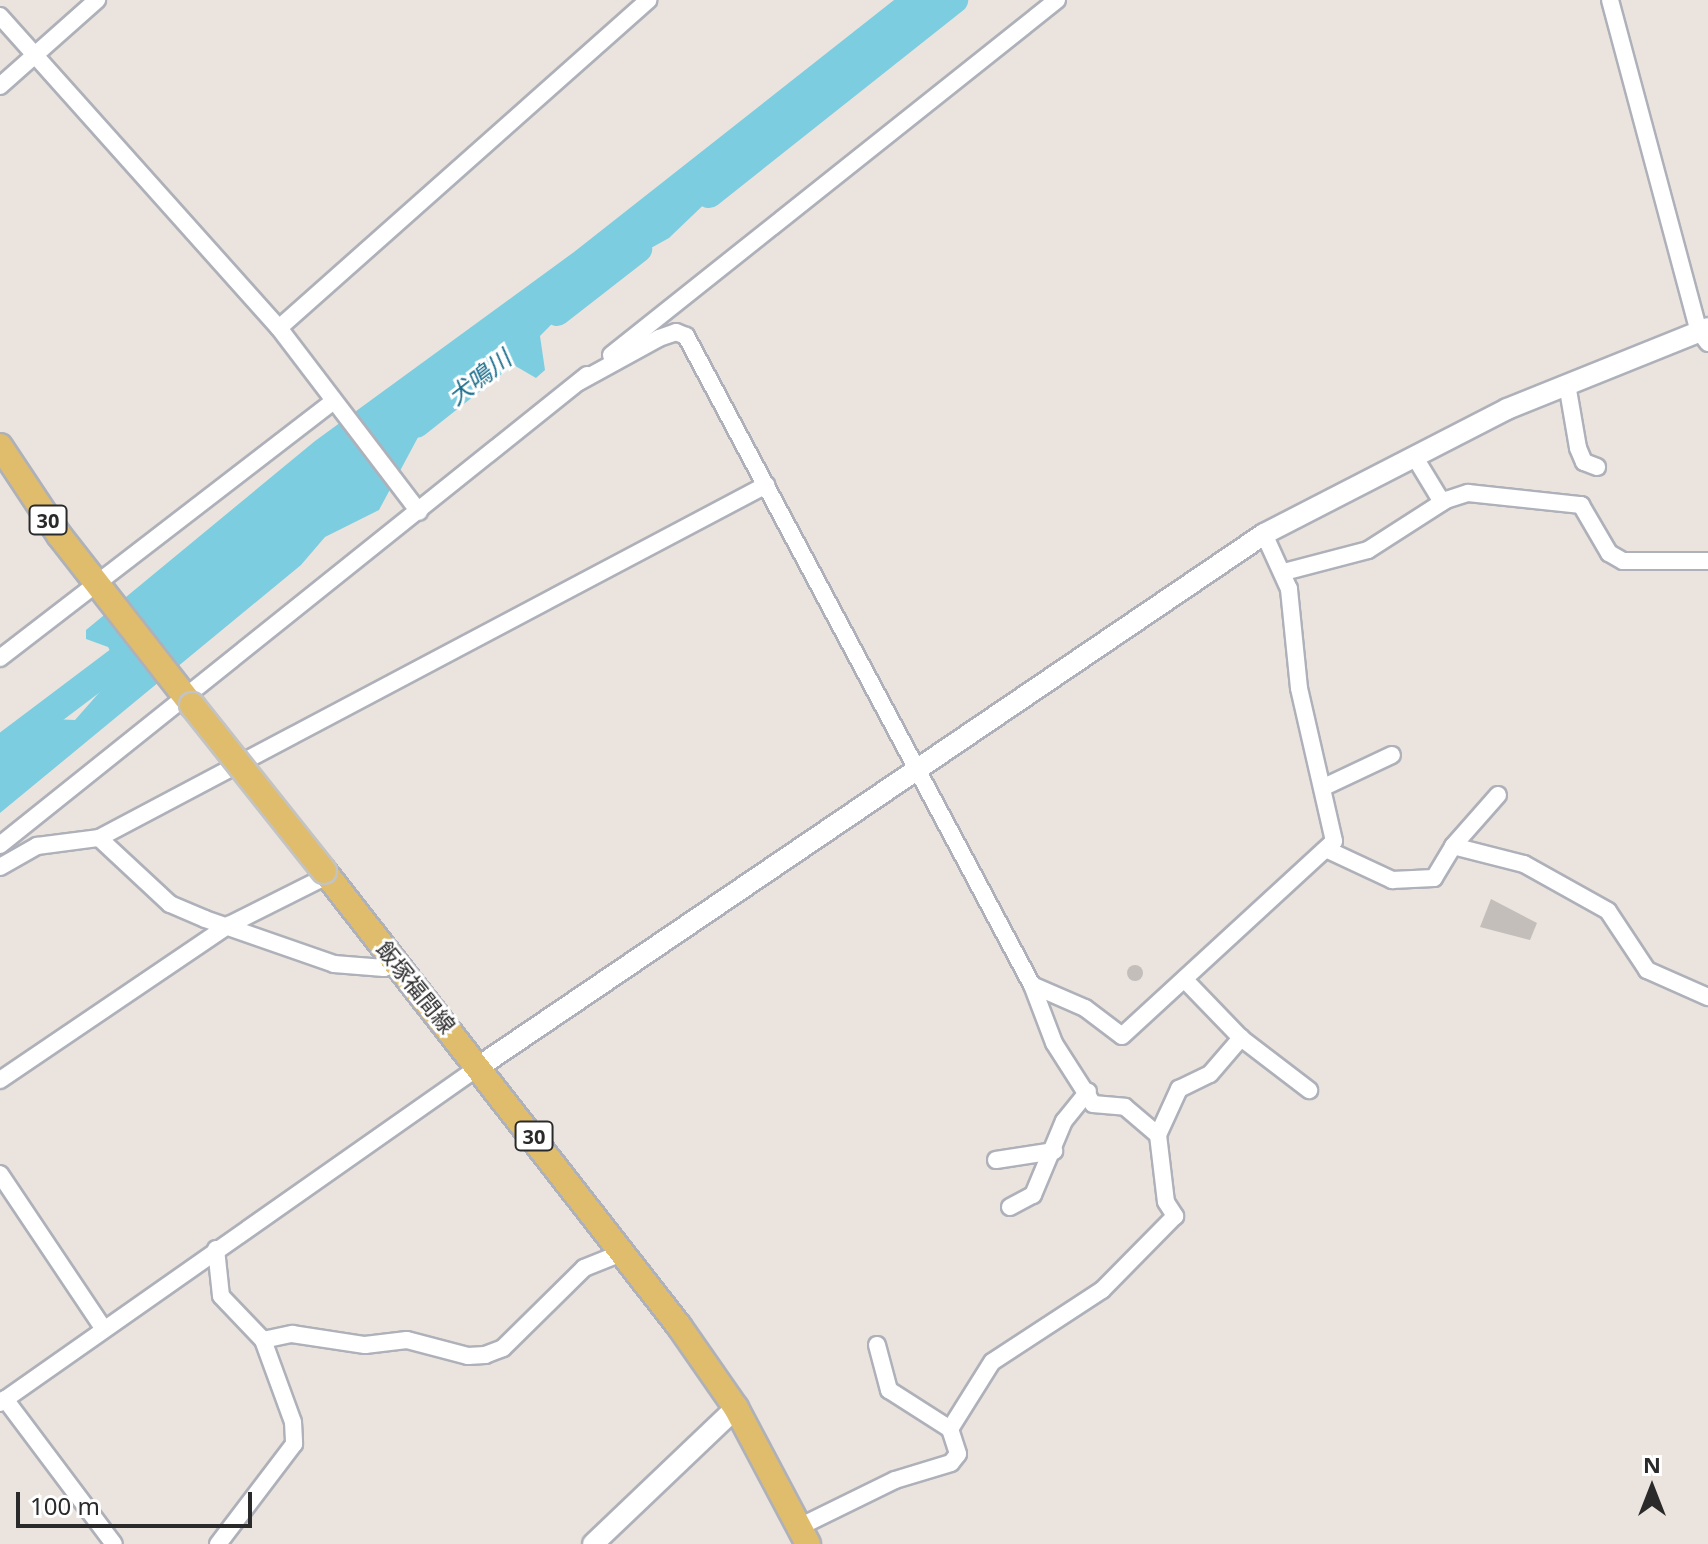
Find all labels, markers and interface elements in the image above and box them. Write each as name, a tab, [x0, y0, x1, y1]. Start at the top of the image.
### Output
water label: 犬鳴川	[442, 343, 516, 411]
road number: 30	[28, 504, 68, 536]
street label: 飯塚福間線	[371, 936, 461, 1038]
road number: 30	[514, 1120, 554, 1152]
north arrow	[1612, 1448, 1692, 1528]
text: N	[1643, 1449, 1661, 1479]
scale bar	[20, 1476, 256, 1526]
text: 100 m	[30, 1489, 100, 1522]

